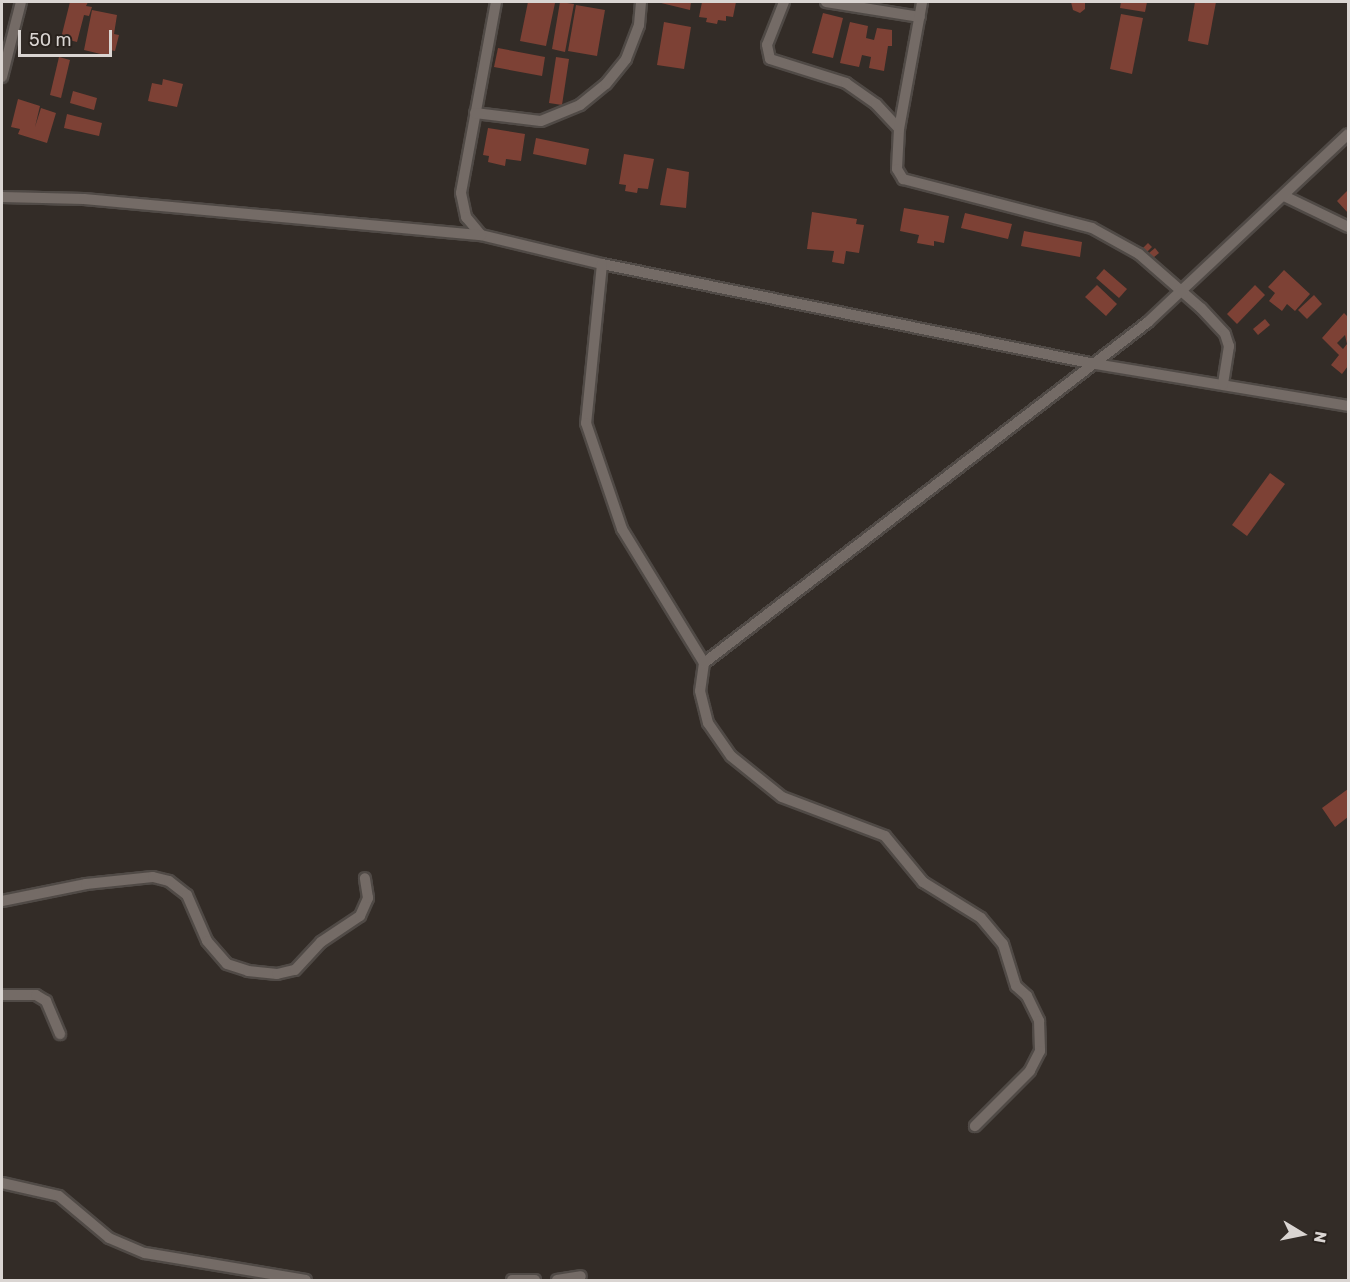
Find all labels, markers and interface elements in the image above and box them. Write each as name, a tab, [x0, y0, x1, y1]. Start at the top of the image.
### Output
scale bar	[21, 18, 116, 56]
text: 50 m	[29, 29, 72, 51]
north arrow	[1272, 1204, 1332, 1264]
text: N	[1310, 1230, 1331, 1245]

